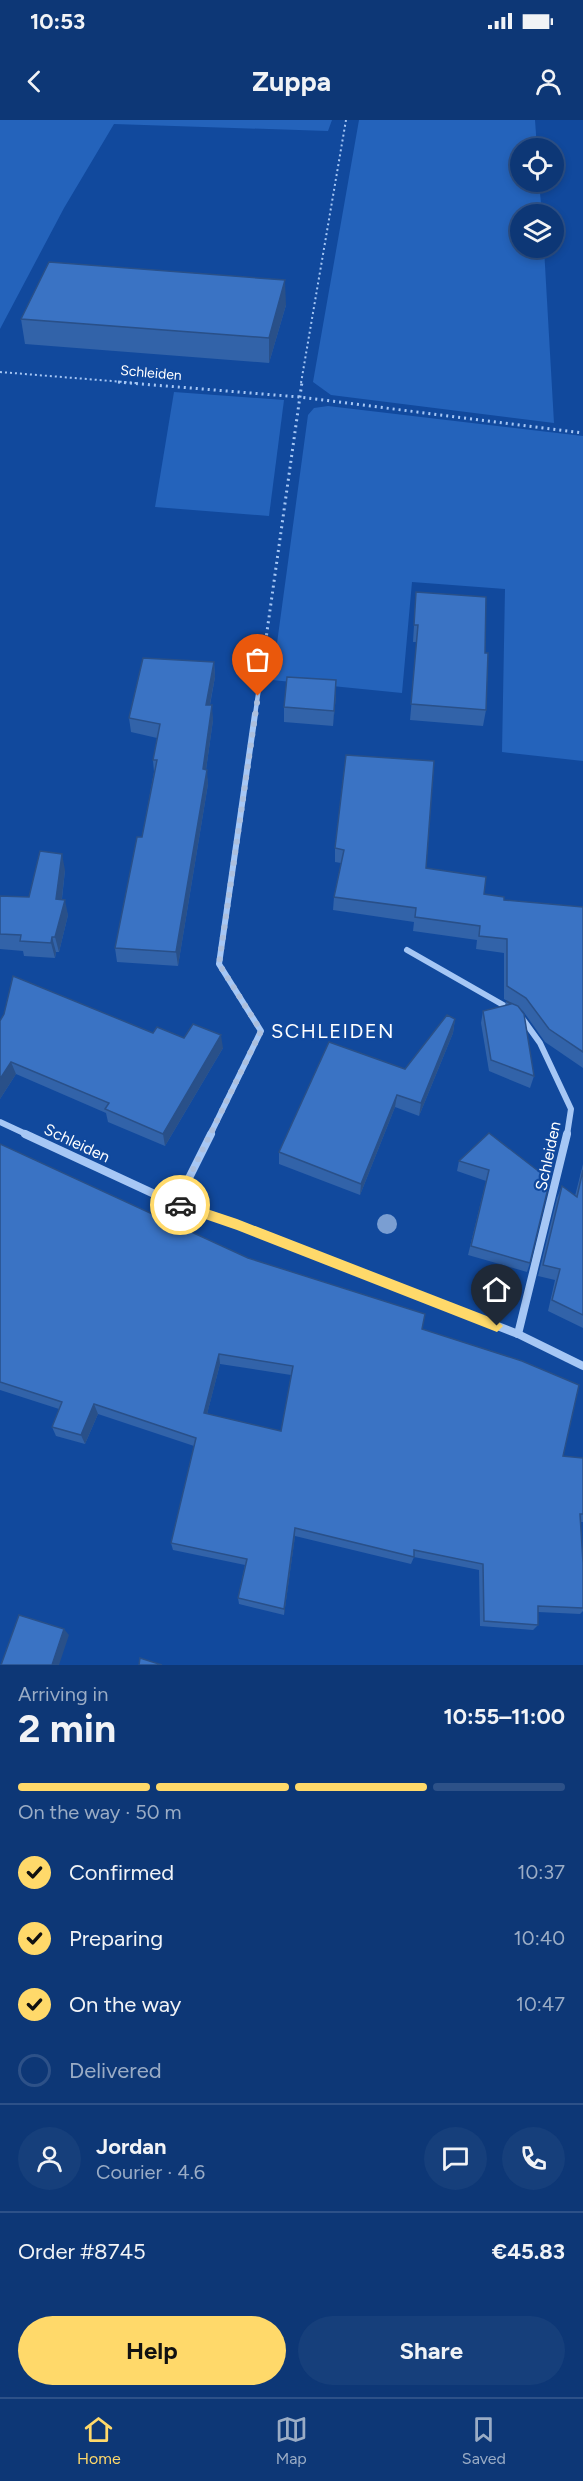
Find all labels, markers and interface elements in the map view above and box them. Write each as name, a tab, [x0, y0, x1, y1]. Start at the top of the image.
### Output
text: 10:53	[30, 8, 85, 35]
icon: back	[18, 65, 51, 98]
text: Zuppa	[252, 65, 331, 98]
icon: person	[532, 65, 565, 98]
map controls	[510, 138, 564, 258]
button: locate	[510, 138, 564, 192]
button: layers	[510, 204, 564, 258]
street label: Schleiden	[120, 362, 183, 384]
pin	[232, 634, 283, 696]
icon: bag	[241, 643, 274, 676]
district label: SCHLEIDEN	[271, 1019, 395, 1043]
street label: Schleiden	[41, 1120, 113, 1167]
street label: Schleiden	[531, 1120, 565, 1192]
courier	[150, 1175, 210, 1235]
icon: car	[164, 1189, 197, 1222]
pin	[471, 1264, 522, 1326]
icon: home	[480, 1273, 513, 1306]
text: Arriving in	[18, 1682, 108, 1706]
text: 10:55–11:00	[443, 1703, 565, 1730]
text: 2 min	[18, 1705, 116, 1752]
text: On the way · 50 m	[18, 1800, 181, 1824]
icon: check	[18, 1856, 51, 1889]
text: Confirmed	[69, 1859, 174, 1886]
text: 10:37	[517, 1860, 565, 1884]
icon: check	[18, 1922, 51, 1955]
text: Preparing	[69, 1925, 163, 1952]
text: 10:40	[514, 1926, 565, 1950]
icon: check	[18, 1988, 51, 2021]
text: On the way	[69, 1991, 181, 2018]
text: 10:47	[516, 1992, 565, 2016]
text: Delivered	[69, 2057, 162, 2084]
button: person	[18, 2127, 81, 2190]
button: chat	[424, 2127, 487, 2190]
button: phone	[502, 2127, 565, 2190]
text: Jordan	[96, 2133, 167, 2160]
text: Courier · 4.6	[96, 2160, 205, 2184]
text: Order #8745	[18, 2238, 146, 2265]
text: €45.83	[492, 2238, 565, 2265]
button: Help	[18, 2316, 286, 2385]
button: Share	[298, 2316, 565, 2385]
tab: Home	[77, 2413, 121, 2468]
tab: Map	[275, 2413, 308, 2468]
tab: Saved	[462, 2413, 506, 2468]

